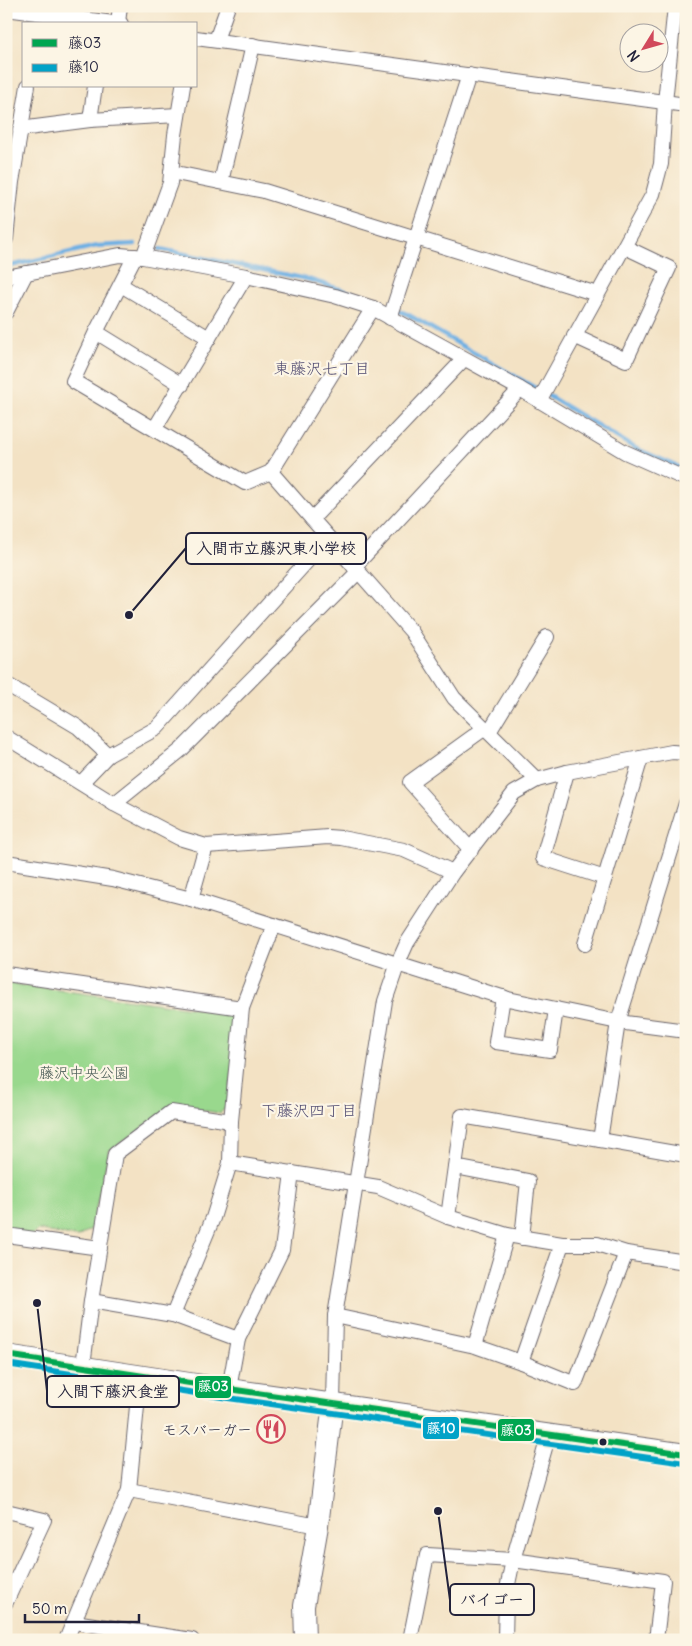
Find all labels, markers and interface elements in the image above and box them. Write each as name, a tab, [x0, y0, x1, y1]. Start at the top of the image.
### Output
legend	[22, 22, 198, 88]
north arrow	[620, 22, 670, 72]
text: 藤03	[68, 33, 101, 52]
text: N	[624, 47, 644, 65]
text: 藤10	[68, 57, 99, 76]
district label: 東藤沢七丁目	[274, 358, 370, 378]
callout: 入間市立藤沢東小学校	[186, 533, 366, 564]
text: 入間市立藤沢東小学校	[196, 538, 356, 558]
park label: 藤沢中央公園	[39, 1063, 129, 1082]
district label: 下藤沢四丁目	[261, 1100, 357, 1120]
line badge: 藤03	[194, 1375, 232, 1399]
callout: 入間下藤沢食堂	[47, 1376, 179, 1407]
text: 藤03	[197, 1377, 229, 1395]
text: 入間下藤沢食堂	[57, 1381, 169, 1401]
restaurant icon: モスバーガー	[256, 1414, 286, 1444]
line badge: 藤10	[422, 1416, 460, 1440]
line badge: 藤03	[497, 1418, 535, 1442]
text: 藤10	[427, 1419, 455, 1437]
place label: モスバーガー	[162, 1420, 252, 1439]
text: 藤03	[500, 1421, 532, 1439]
unlabelled marker	[598, 1437, 608, 1447]
callout: バイゴー	[450, 1584, 534, 1615]
text: バイゴー	[460, 1589, 524, 1609]
scale bar	[25, 1591, 139, 1623]
text: 50 m	[32, 1599, 67, 1618]

